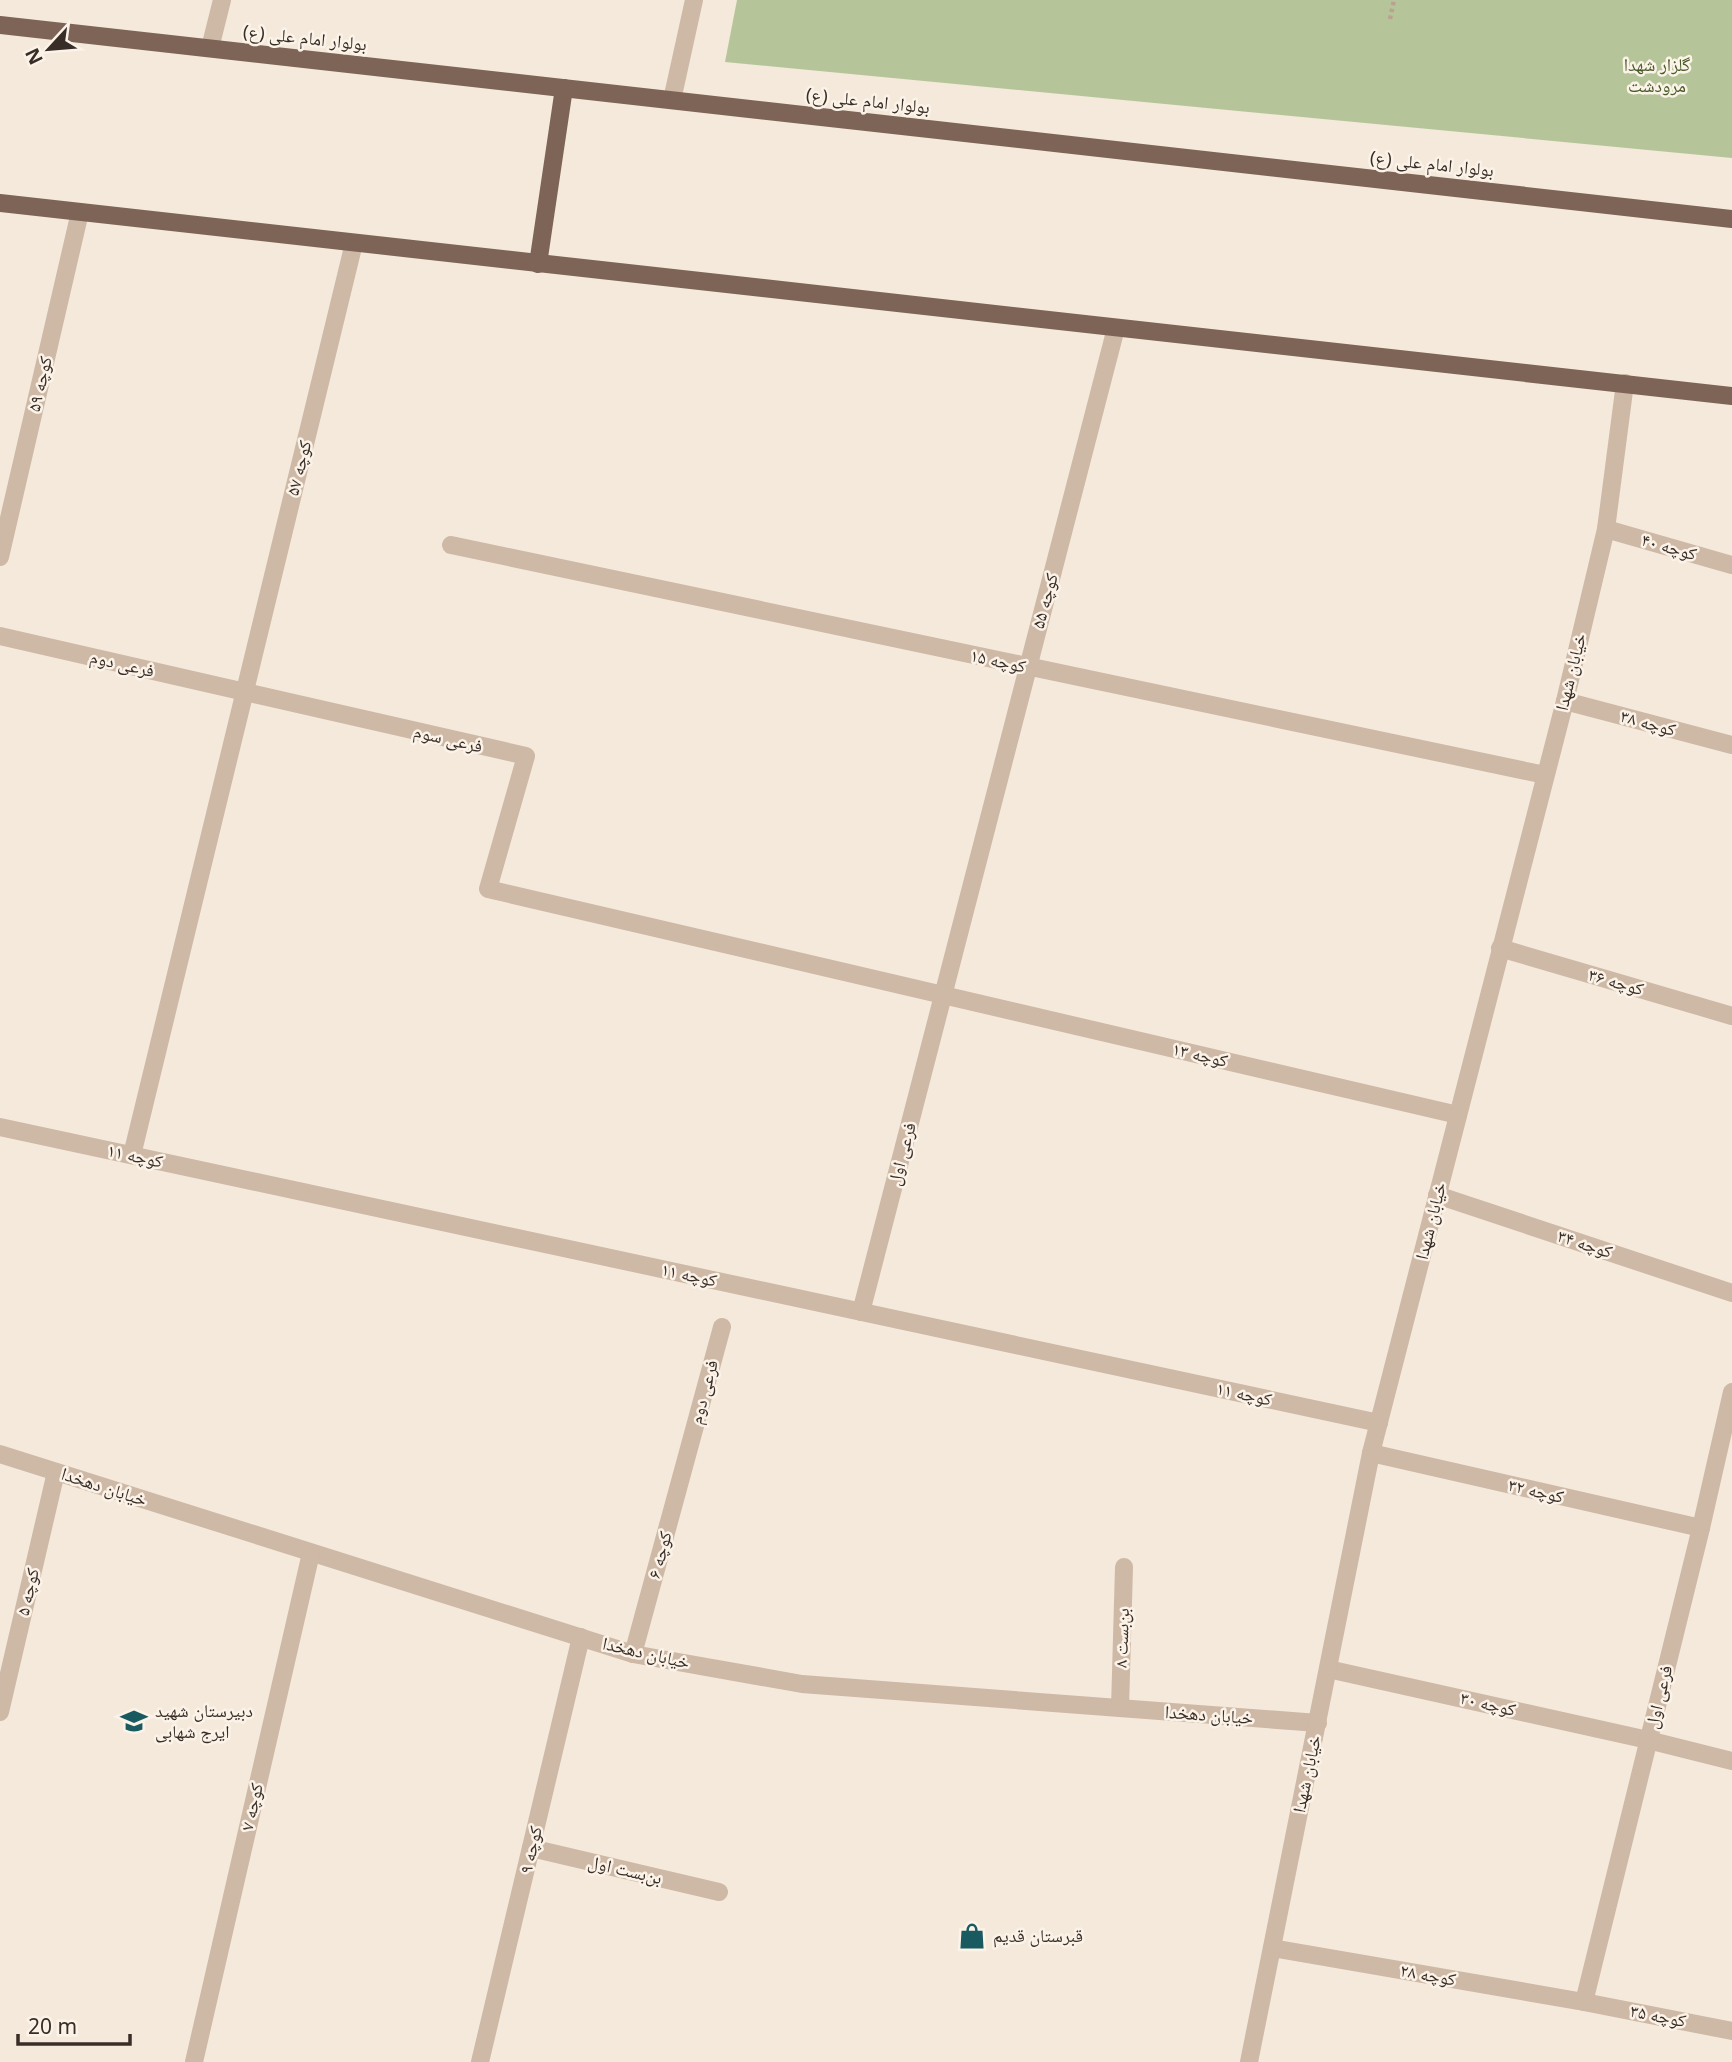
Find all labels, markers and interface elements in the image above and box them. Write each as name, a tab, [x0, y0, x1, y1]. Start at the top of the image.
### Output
north arrow	[14, 14, 84, 84]
street label: بولوار امام علی (ع)	[242, 19, 368, 56]
text: N	[19, 44, 49, 69]
park label: گلزار شهدا مرودشت	[1624, 52, 1691, 97]
street label: بولوار امام علی (ع)	[805, 82, 931, 119]
street label: بولوار امام علی (ع)	[1369, 145, 1495, 182]
street label: کوچه ۵۹	[21, 353, 57, 414]
street label: کوچه ۵۷	[280, 437, 317, 498]
street label: کوچه ۴۰	[1639, 527, 1700, 565]
street label: کوچه ۵۵	[1025, 570, 1063, 631]
street label: خیابان شهدا	[1549, 631, 1591, 713]
street label: کوچه ۱۵	[968, 642, 1029, 678]
street label: فرعی دوم	[87, 644, 157, 683]
street label: کوچه ۳۸	[1618, 703, 1679, 741]
street label: فرعی سوم	[411, 718, 485, 759]
street label: کوچه ۳۶	[1586, 962, 1647, 1000]
street label: کوچه ۱۳	[1170, 1036, 1231, 1072]
street label: فرعی اول	[881, 1120, 921, 1188]
street label: کوچه ۱۱	[105, 1137, 166, 1173]
street label: خیابان شهدا	[1409, 1180, 1451, 1262]
street label: کوچه ۳۴	[1555, 1223, 1616, 1263]
street label: کوچه ۱۱	[659, 1256, 720, 1292]
street label: فرعی دوم	[683, 1357, 724, 1427]
street label: کوچه ۱۱	[1214, 1375, 1275, 1411]
street label: خیابان دهخدا	[58, 1461, 150, 1511]
street label: کوچه ۳۲	[1506, 1472, 1567, 1508]
street label: کوچه ۶	[641, 1528, 677, 1581]
street label: کوچه ۵	[10, 1565, 44, 1618]
street label: بن‌بست ۸	[1108, 1608, 1134, 1668]
street label: خیابان دهخدا	[600, 1630, 692, 1674]
street label: فرعی اول	[1639, 1663, 1677, 1731]
street label: کوچه ۳۰	[1458, 1685, 1519, 1721]
place label: دبیرستان شهید ایرج شهابی	[155, 1698, 253, 1744]
street label: خیابان دهخدا	[1164, 1699, 1254, 1729]
school or university icon: دبیرستان شهید ایرج شهابی	[119, 1706, 149, 1736]
street label: خیابان شهدا	[1286, 1733, 1326, 1815]
street label: کوچه ۷	[234, 1780, 268, 1833]
street label: کوچه ۹	[513, 1823, 547, 1876]
street label: بن‌بست اول	[586, 1849, 665, 1889]
shop icon: قبرستان قدیم	[957, 1921, 987, 1951]
place label: قبرستان قدیم	[993, 1923, 1083, 1948]
street label: کوچه ۲۸	[1398, 1957, 1459, 1991]
street label: کوچه ۳۵	[1628, 1998, 1689, 2032]
scale bar	[18, 2002, 130, 2046]
text: 20 m	[28, 2012, 77, 2040]

